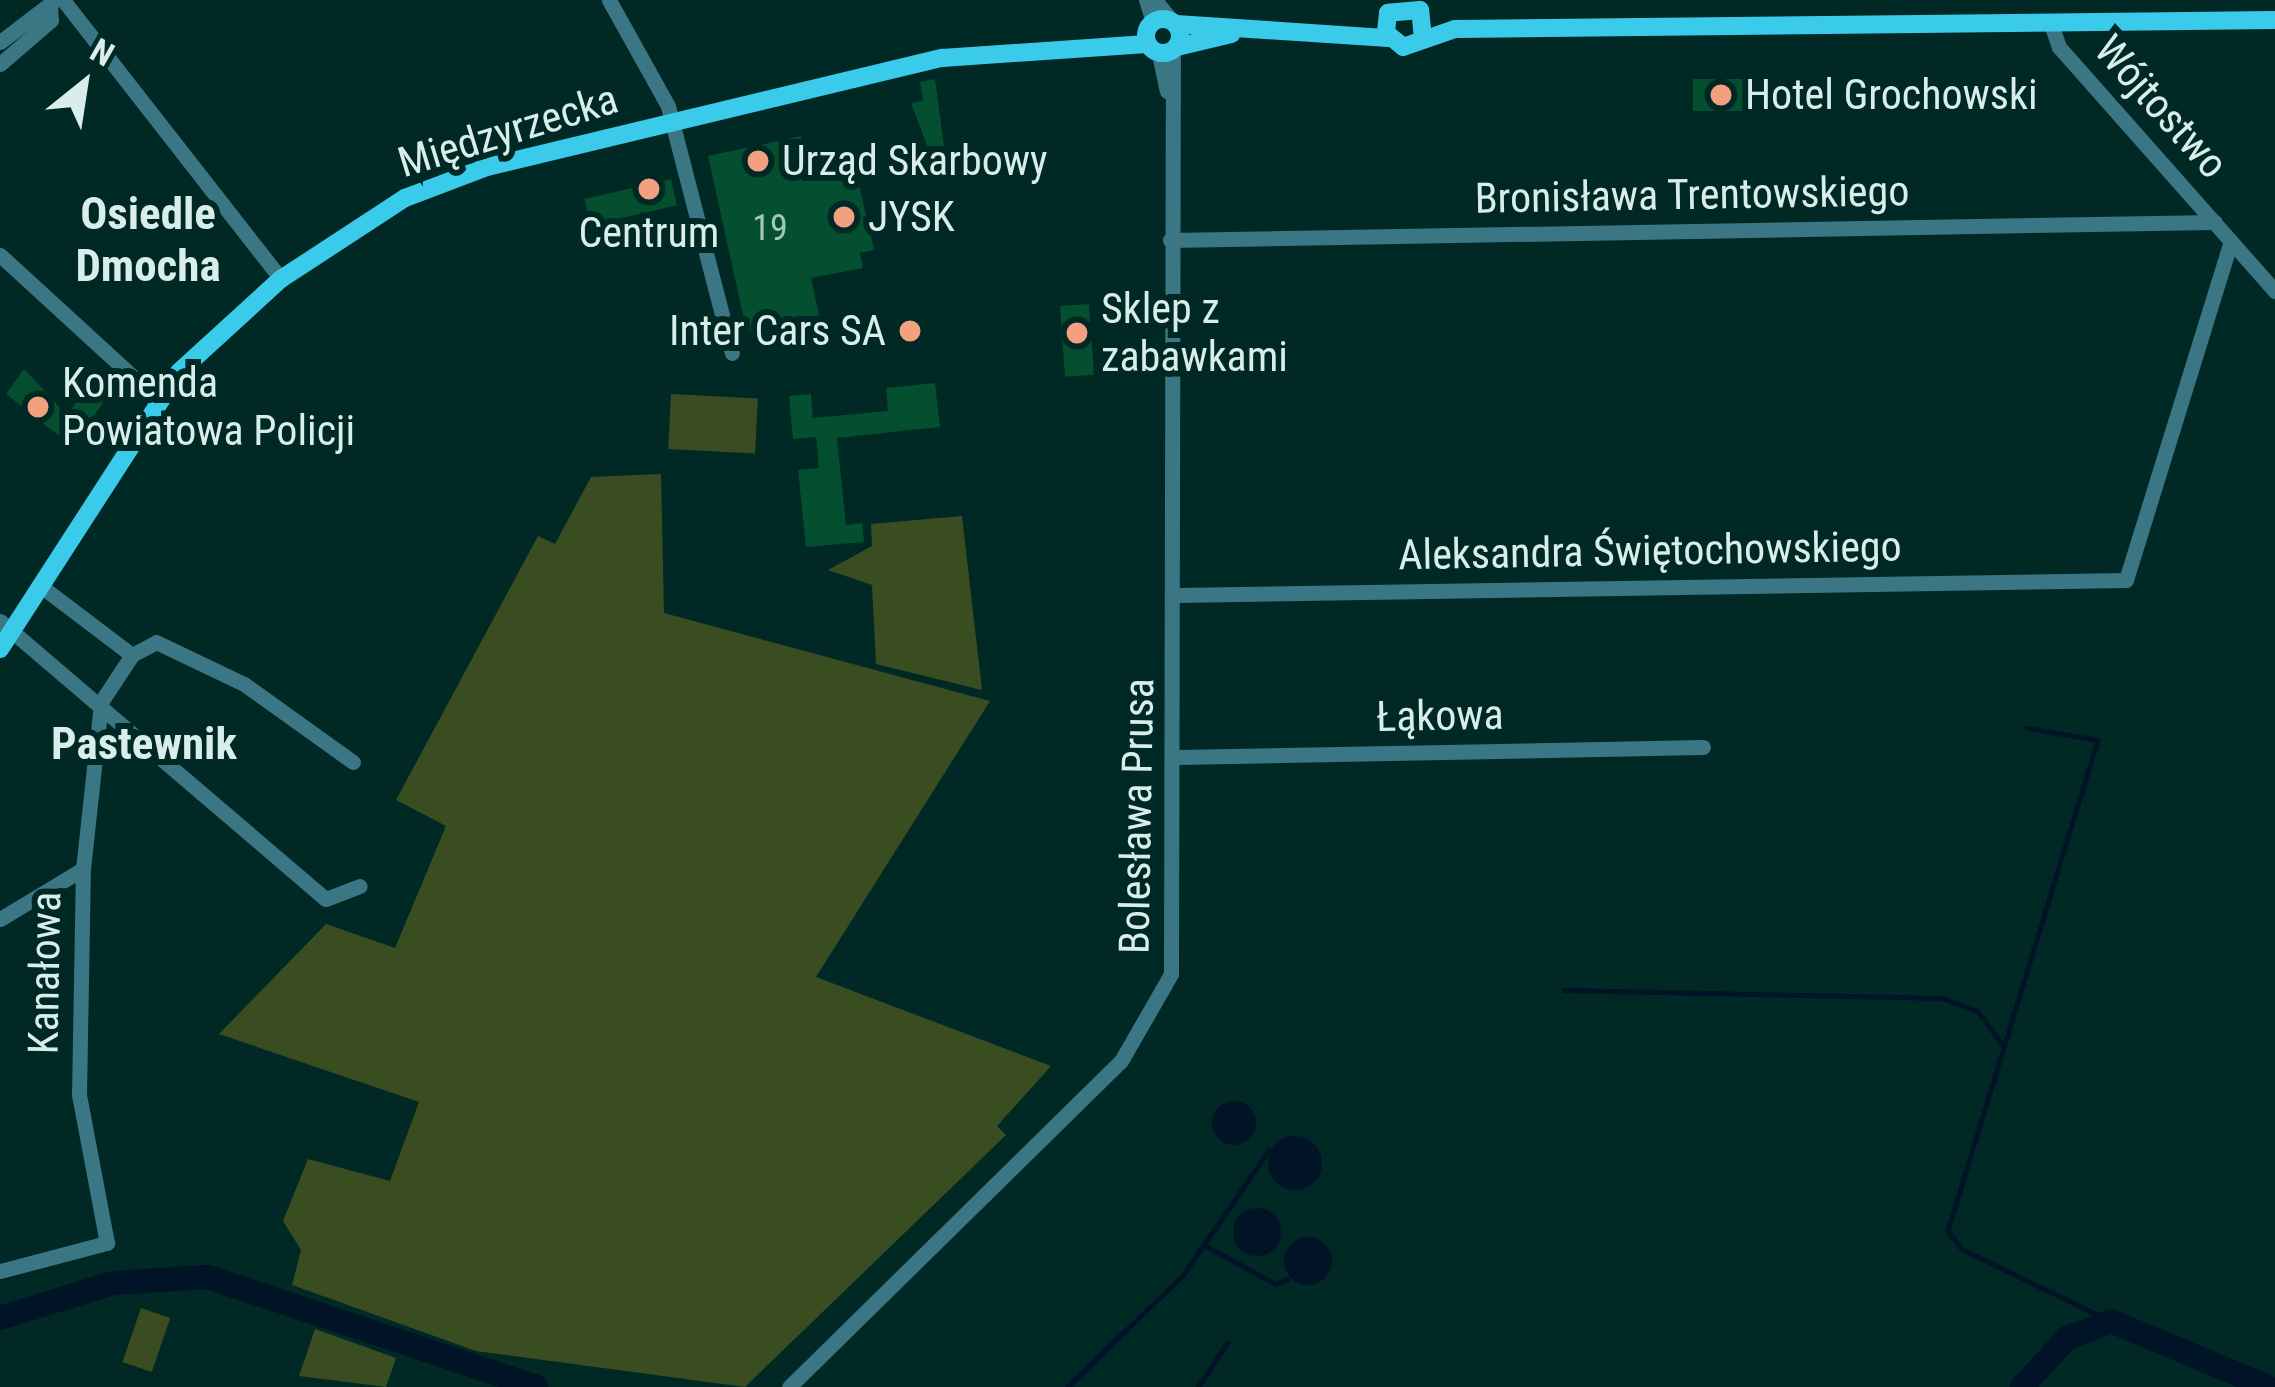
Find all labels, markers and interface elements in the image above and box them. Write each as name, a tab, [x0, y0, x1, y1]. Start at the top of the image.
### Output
north arrow	[24, 24, 144, 144]
street label: Wójtostwo	[2084, 25, 2238, 189]
text: N	[84, 30, 121, 74]
place label: Hotel Grochowski	[1745, 70, 2038, 120]
street label: Międzyrzecka	[392, 74, 624, 188]
marker: Hotel Grochowski	[1708, 82, 1734, 108]
place label: Urząd Skarbowy	[782, 136, 1048, 186]
marker: Urząd Skarbowy	[745, 148, 771, 174]
street label: Bronisława Trentowskiego	[1474, 166, 1910, 224]
marker: Centrum	[636, 176, 662, 202]
district label: Osiedle Dmocha	[75, 187, 221, 293]
place label: JYSK	[868, 192, 955, 242]
marker: JYSK	[831, 204, 857, 230]
house number: 19	[752, 207, 788, 251]
place label: Centrum	[579, 208, 719, 258]
place label: Sklep z zabawkami	[1101, 284, 1288, 382]
place label: Inter Cars SA	[669, 306, 886, 356]
marker: Inter Cars SA	[897, 318, 923, 344]
marker: Sklep z zabawkami	[1064, 320, 1090, 346]
place label: Komenda Powiatowa Policji	[62, 358, 355, 457]
marker: Komenda Powiatowa Policji	[25, 394, 51, 420]
street label: Aleksandra Świętochowskiego	[1398, 521, 1902, 581]
street label: Bolesława Prusa	[1109, 678, 1165, 954]
street label: Łąkowa	[1376, 690, 1504, 742]
district label: Pastewnik	[51, 717, 237, 771]
street label: Kanałowa	[18, 891, 72, 1055]

